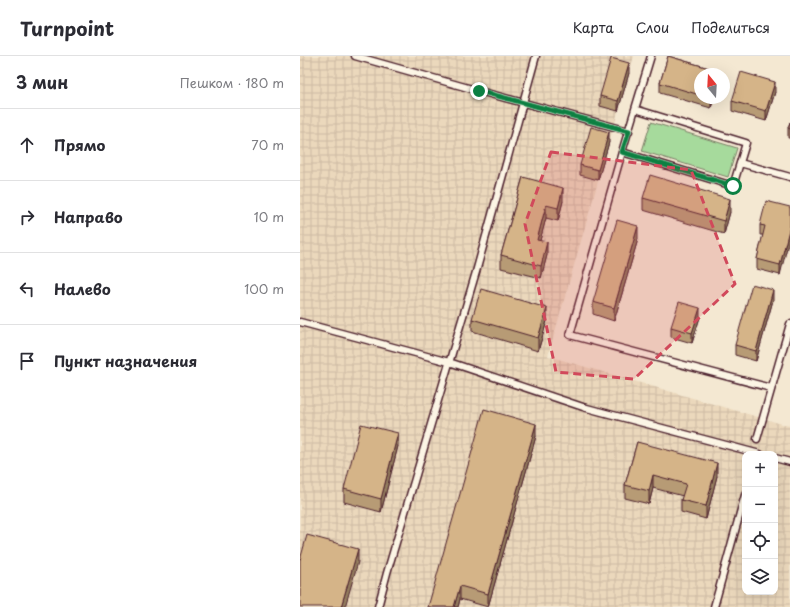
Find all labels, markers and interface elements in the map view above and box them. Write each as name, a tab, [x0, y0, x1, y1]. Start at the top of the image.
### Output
text: Turnpoint	[20, 14, 114, 42]
text: Карта	[573, 17, 614, 38]
text: Слои	[636, 17, 669, 38]
text: Поделиться	[691, 17, 770, 38]
north arrow	[694, 68, 730, 104]
text: 3 мин	[16, 69, 68, 95]
text: Пешком · 180 m	[180, 73, 284, 92]
route end	[470, 82, 488, 100]
text: Прямо	[54, 133, 105, 156]
icon: ahead	[16, 134, 38, 156]
text: 70 m	[251, 135, 284, 154]
route start	[724, 177, 742, 195]
text: Направо	[54, 205, 123, 228]
icon: right	[16, 206, 38, 228]
text: 10 m	[254, 207, 284, 226]
text: Налево	[54, 277, 111, 300]
icon: left	[16, 278, 38, 300]
text: 100 m	[244, 279, 284, 298]
text: Пункт назначения	[54, 349, 197, 372]
icon: arrive	[16, 350, 38, 372]
map controls	[742, 451, 778, 595]
button: +	[742, 451, 778, 487]
button: −	[742, 487, 778, 523]
button: locate	[742, 523, 778, 559]
button: layers	[742, 559, 778, 595]

